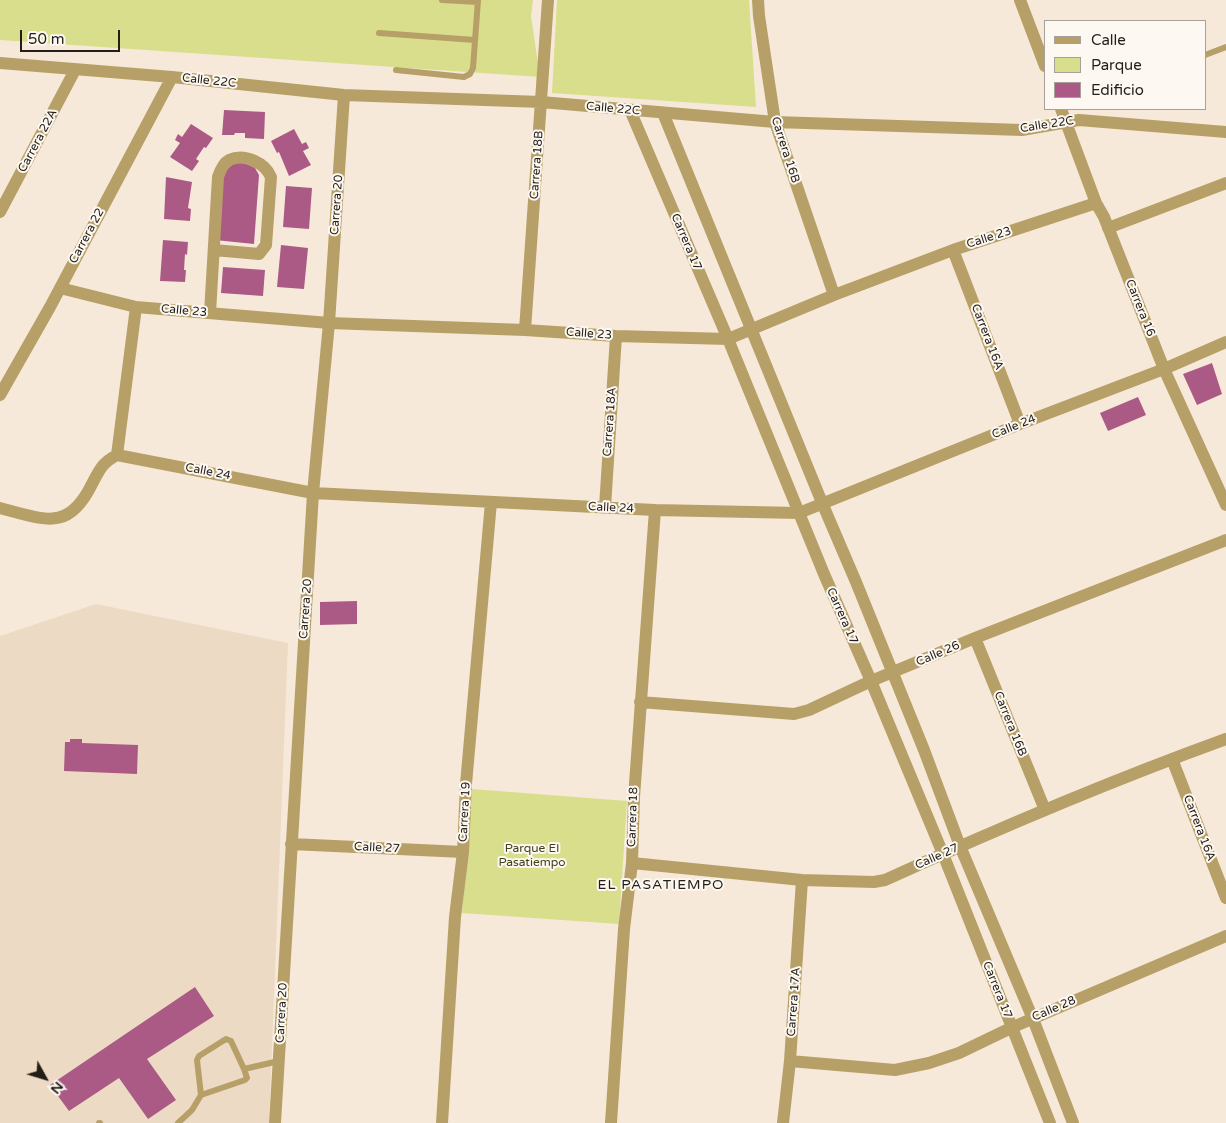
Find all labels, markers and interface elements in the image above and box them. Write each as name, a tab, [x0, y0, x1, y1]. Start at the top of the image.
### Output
scale bar	[22, 20, 122, 52]
legend	[1044, 20, 1206, 110]
text: 50 m	[28, 30, 65, 48]
text: Calle	[1091, 31, 1126, 49]
text: Parque	[1091, 56, 1142, 74]
street label: Calle 22C	[181, 71, 237, 91]
text: Edificio	[1091, 81, 1144, 99]
street label: Calle 22C	[585, 99, 641, 119]
street label: Carrera 22A	[15, 107, 61, 175]
street label: Calle 22C	[1019, 114, 1075, 136]
street label: Carrera 16B	[768, 115, 802, 185]
street label: Carrera 18B	[527, 130, 547, 200]
street label: Carrera 20	[328, 174, 346, 236]
street label: Carrera 22	[66, 206, 108, 266]
street label: Carrera 17	[668, 211, 704, 273]
street label: Calle 23	[965, 224, 1013, 252]
street label: Carrera 16	[1122, 277, 1158, 339]
street label: Calle 23	[160, 302, 208, 320]
street label: Carrera 16A	[968, 302, 1006, 372]
street label: Calle 23	[566, 325, 612, 343]
street label: Carrera 18A	[600, 387, 620, 457]
street label: Calle 24	[990, 412, 1038, 442]
street label: Calle 24	[184, 461, 232, 483]
street label: Calle 24	[588, 500, 634, 516]
street label: Carrera 20	[297, 578, 315, 640]
street label: Carrera 17	[823, 585, 861, 647]
street label: Calle 26	[914, 638, 962, 670]
street label: Carrera 16B	[990, 689, 1030, 759]
street label: Carrera 19	[456, 781, 474, 843]
street label: Carrera 18	[625, 787, 641, 847]
street label: Carrera 16A	[1180, 793, 1218, 863]
street label: Calle 27	[354, 840, 400, 856]
street label: Calle 27	[913, 841, 961, 873]
park label: Parque El Pasatiempo	[498, 842, 566, 870]
district label: EL PASATIEMPO	[596, 877, 726, 893]
street label: Carrera 17	[979, 959, 1015, 1021]
street label: Carrera 17A	[784, 967, 804, 1037]
street label: Carrera 20	[273, 982, 291, 1044]
street label: Calle 28	[1030, 993, 1078, 1025]
north arrow	[20, 1053, 70, 1103]
text: N	[47, 1078, 67, 1097]

